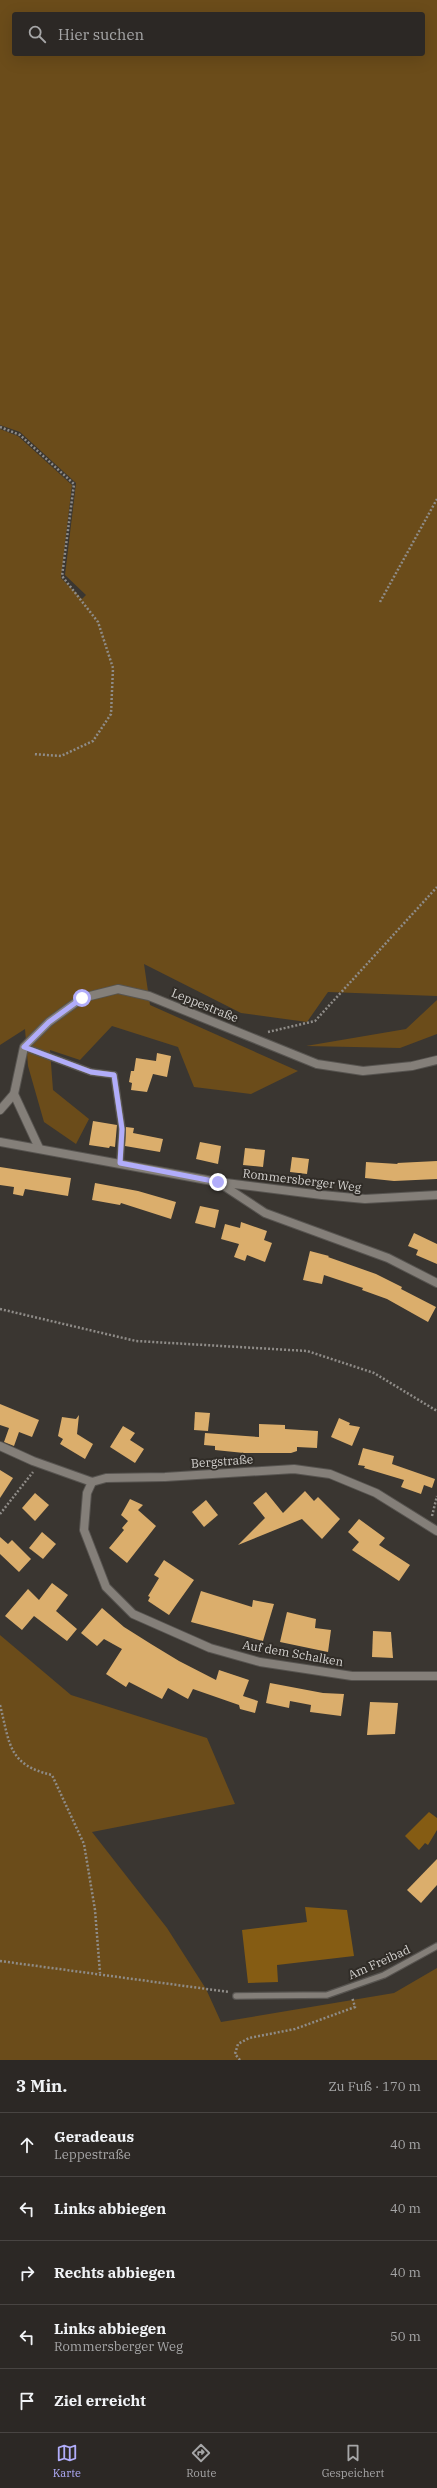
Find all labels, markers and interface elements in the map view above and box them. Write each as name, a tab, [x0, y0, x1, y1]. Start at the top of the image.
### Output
search box	[12, 12, 425, 56]
icon: search	[26, 23, 48, 45]
text: Hier suchen	[58, 25, 144, 44]
street label: Leppestraße	[169, 985, 241, 1025]
route start	[73, 989, 91, 1007]
street label: Rommersberger Weg	[242, 1165, 363, 1195]
route end	[209, 1173, 227, 1191]
street label: Bergstraße	[190, 1451, 254, 1471]
street label: Auf dem Schalken	[241, 1637, 345, 1669]
street label: Am Freibad	[346, 1942, 412, 1982]
text: 3 Min.	[16, 2075, 67, 2097]
text: Zu Fuß · 170 m	[328, 2078, 421, 2095]
text: Geradeaus	[54, 2127, 134, 2146]
icon: ahead	[16, 2134, 38, 2156]
text: 40 m	[390, 2136, 421, 2153]
text: Leppestraße	[54, 2146, 131, 2163]
icon: left	[16, 2198, 38, 2220]
text: Links abbiegen	[54, 2199, 166, 2218]
text: 40 m	[390, 2200, 421, 2217]
icon: right	[16, 2262, 38, 2284]
text: Rechts abbiegen	[54, 2263, 175, 2282]
text: 40 m	[390, 2264, 421, 2281]
text: Links abbiegen	[54, 2319, 166, 2338]
icon: left	[16, 2326, 38, 2348]
text: 50 m	[390, 2328, 421, 2345]
text: Rommersberger Weg	[54, 2338, 183, 2355]
icon: arrive	[16, 2390, 38, 2412]
text: Ziel erreicht	[54, 2391, 146, 2410]
tab: Karte	[53, 2442, 81, 2480]
tab: Route	[186, 2442, 216, 2480]
tab: Gespeichert	[322, 2442, 384, 2480]

